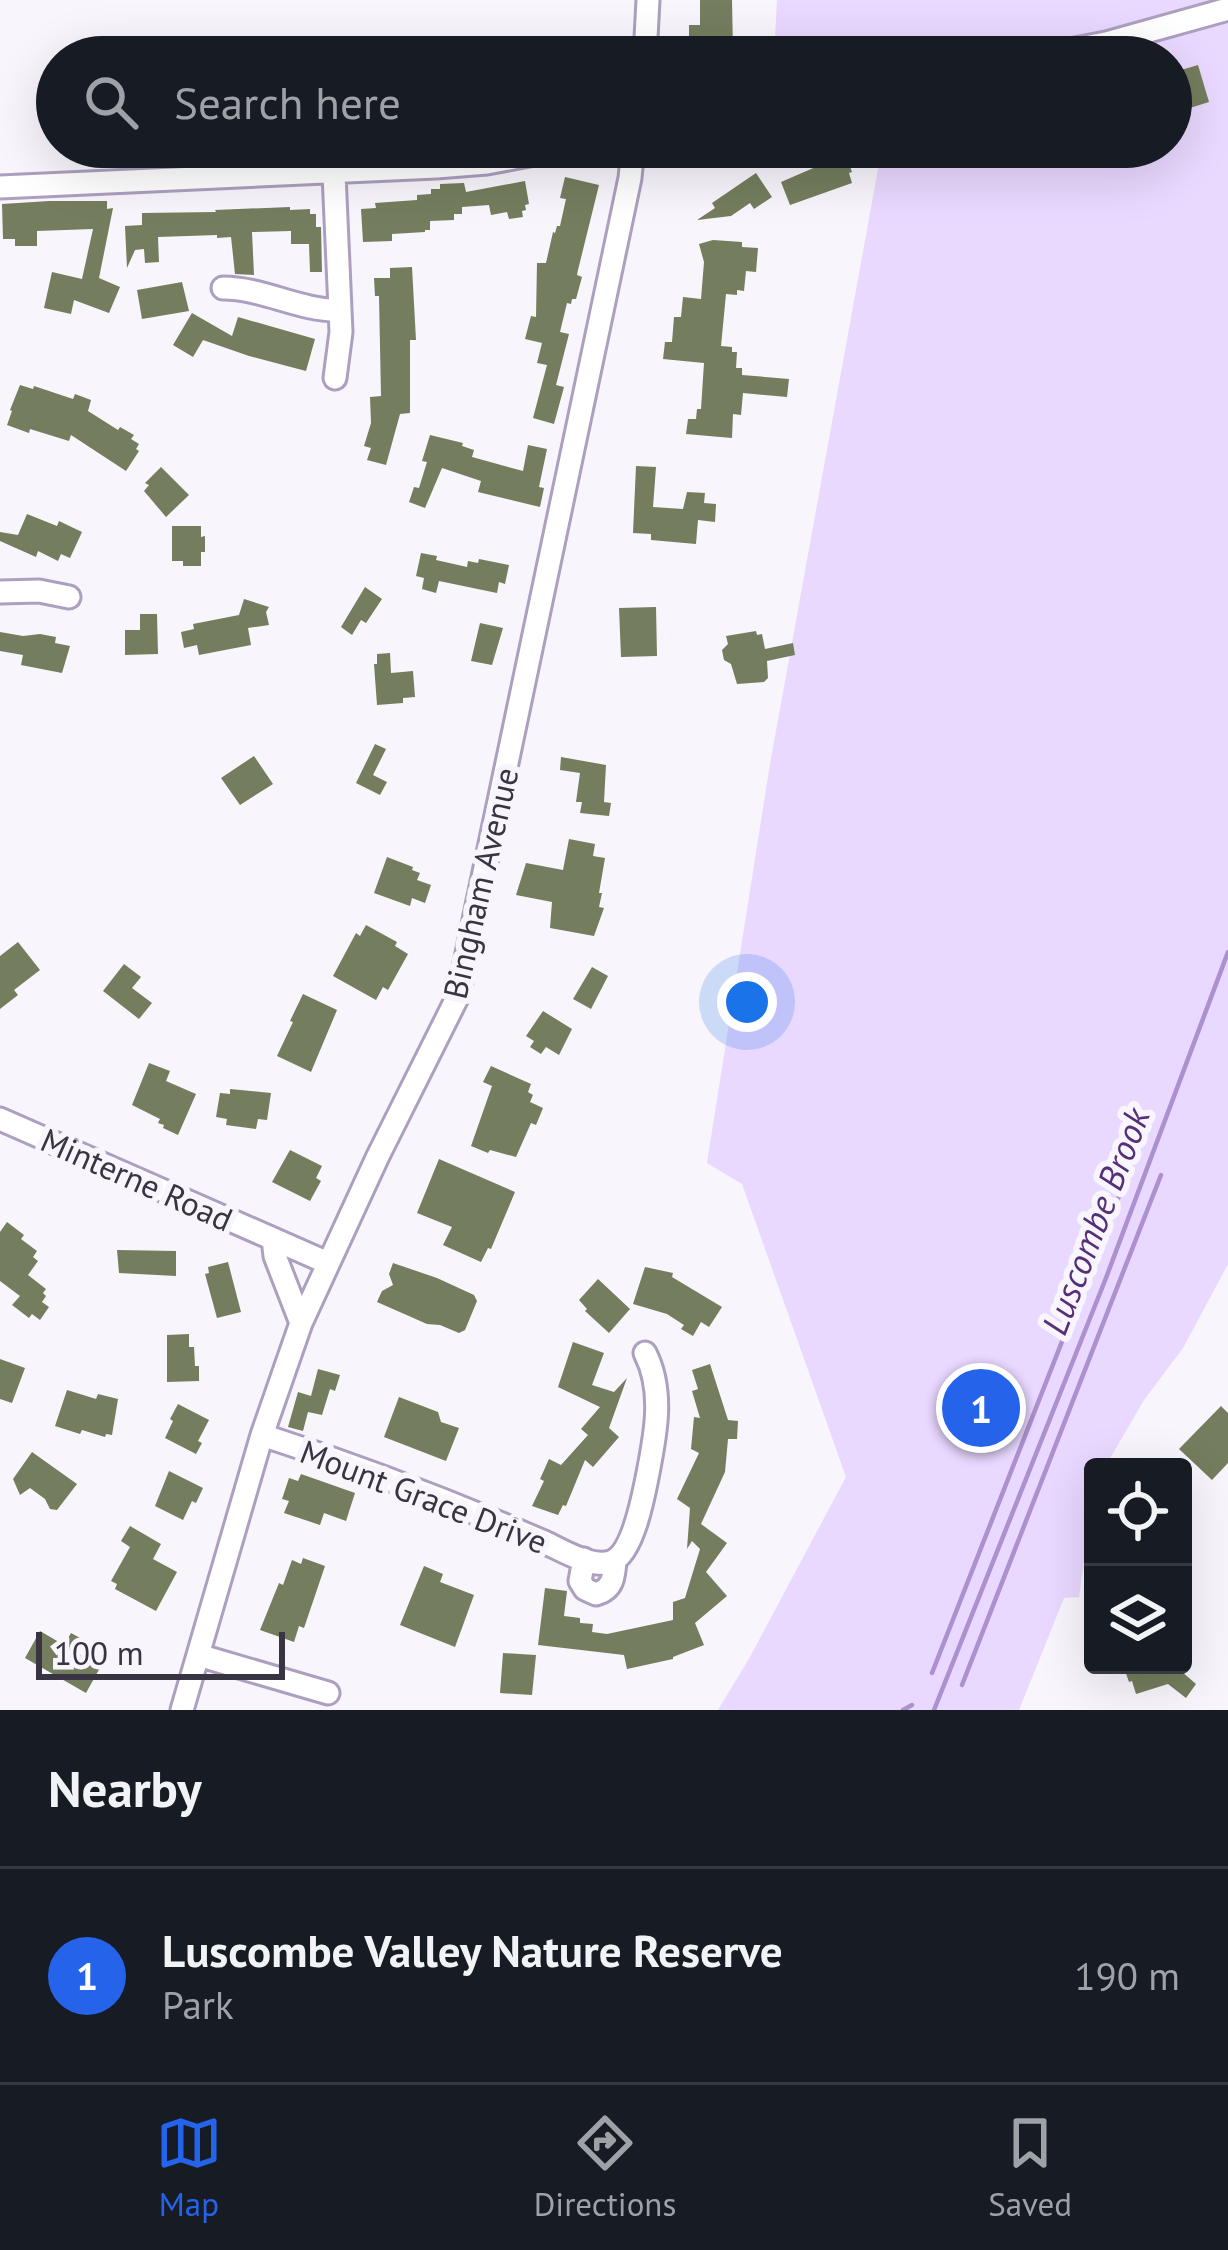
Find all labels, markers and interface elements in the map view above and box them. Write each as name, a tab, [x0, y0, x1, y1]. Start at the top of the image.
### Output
search box	[36, 36, 1192, 168]
icon: search	[78, 69, 144, 135]
text: Search here	[174, 73, 401, 131]
street label: Bingham Avenue	[433, 763, 527, 1003]
your location	[717, 972, 777, 1032]
water label: Luscombe Brook	[1030, 1099, 1160, 1341]
street label: Minterne Road	[34, 1118, 240, 1240]
pin: 1	[942, 1363, 1020, 1453]
street label: Mount Grace Drive	[294, 1429, 554, 1563]
map controls	[1084, 1458, 1192, 1674]
button: locate	[1084, 1458, 1192, 1566]
button: layers	[1084, 1566, 1192, 1674]
scale bar	[36, 1626, 285, 1679]
text: 100 m	[54, 1631, 144, 1674]
text: Nearby	[48, 1755, 202, 1821]
text: Luscombe Valley Nature Reserve	[162, 1921, 783, 1979]
text: 1	[76, 1950, 98, 2001]
text: 190 m	[1074, 1950, 1180, 2001]
text: Park	[162, 1979, 234, 2030]
tab: Map	[156, 2110, 222, 2225]
tab: Directions	[534, 2110, 676, 2225]
tab: Saved	[988, 2110, 1072, 2225]

